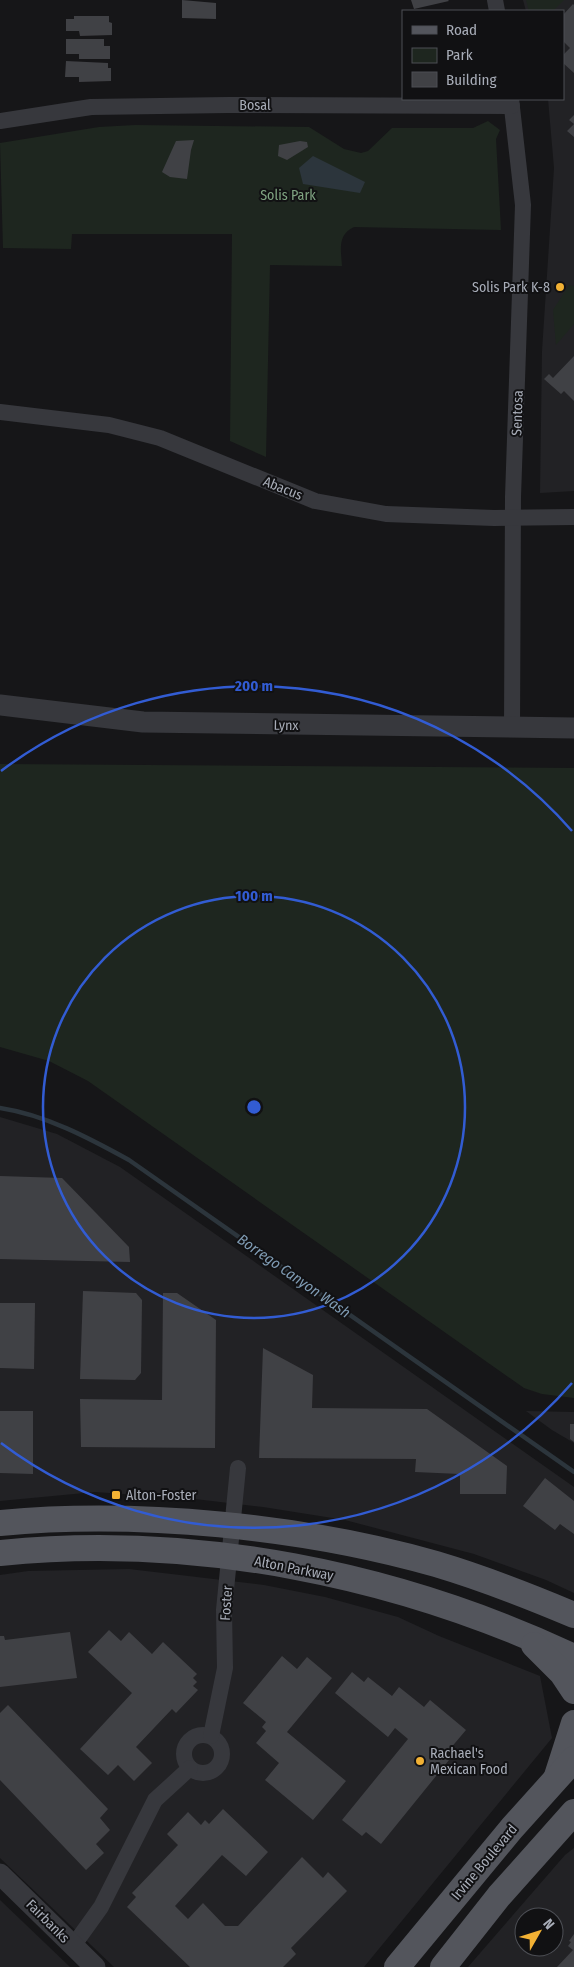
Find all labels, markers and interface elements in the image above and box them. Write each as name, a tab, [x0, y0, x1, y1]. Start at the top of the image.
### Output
legend	[402, 10, 564, 100]
text: Road	[446, 21, 477, 39]
text: Park	[446, 46, 473, 64]
text: Building	[446, 71, 497, 89]
street label: Bosal	[239, 97, 271, 114]
park label: Solis Park	[260, 187, 316, 204]
place label: Solis Park K-8	[472, 279, 550, 296]
marker: Solis Park K-8	[554, 281, 566, 293]
street label: Sentosa	[508, 390, 527, 436]
street label: Abacus	[261, 473, 305, 504]
text: 200 m	[234, 677, 273, 695]
street label: Lynx	[273, 717, 300, 734]
text: 100 m	[235, 887, 273, 905]
centre of rings	[245, 1098, 263, 1116]
water label: Borrego Canyon Wash	[234, 1230, 354, 1322]
place label: Alton-Foster	[126, 1487, 197, 1504]
marker: Alton-Foster	[110, 1489, 122, 1501]
street label: Alton Parkway	[253, 1552, 336, 1585]
street label: Foster	[217, 1585, 236, 1621]
place label: Rachael's Mexican Food	[430, 1745, 508, 1778]
marker: Rachael's Mexican Food	[414, 1755, 426, 1767]
street label: Irvine Boulevard	[448, 1821, 521, 1904]
street label: Fairbanks	[22, 1896, 73, 1947]
north arrow	[514, 1907, 564, 1957]
text: N	[539, 1916, 558, 1933]

